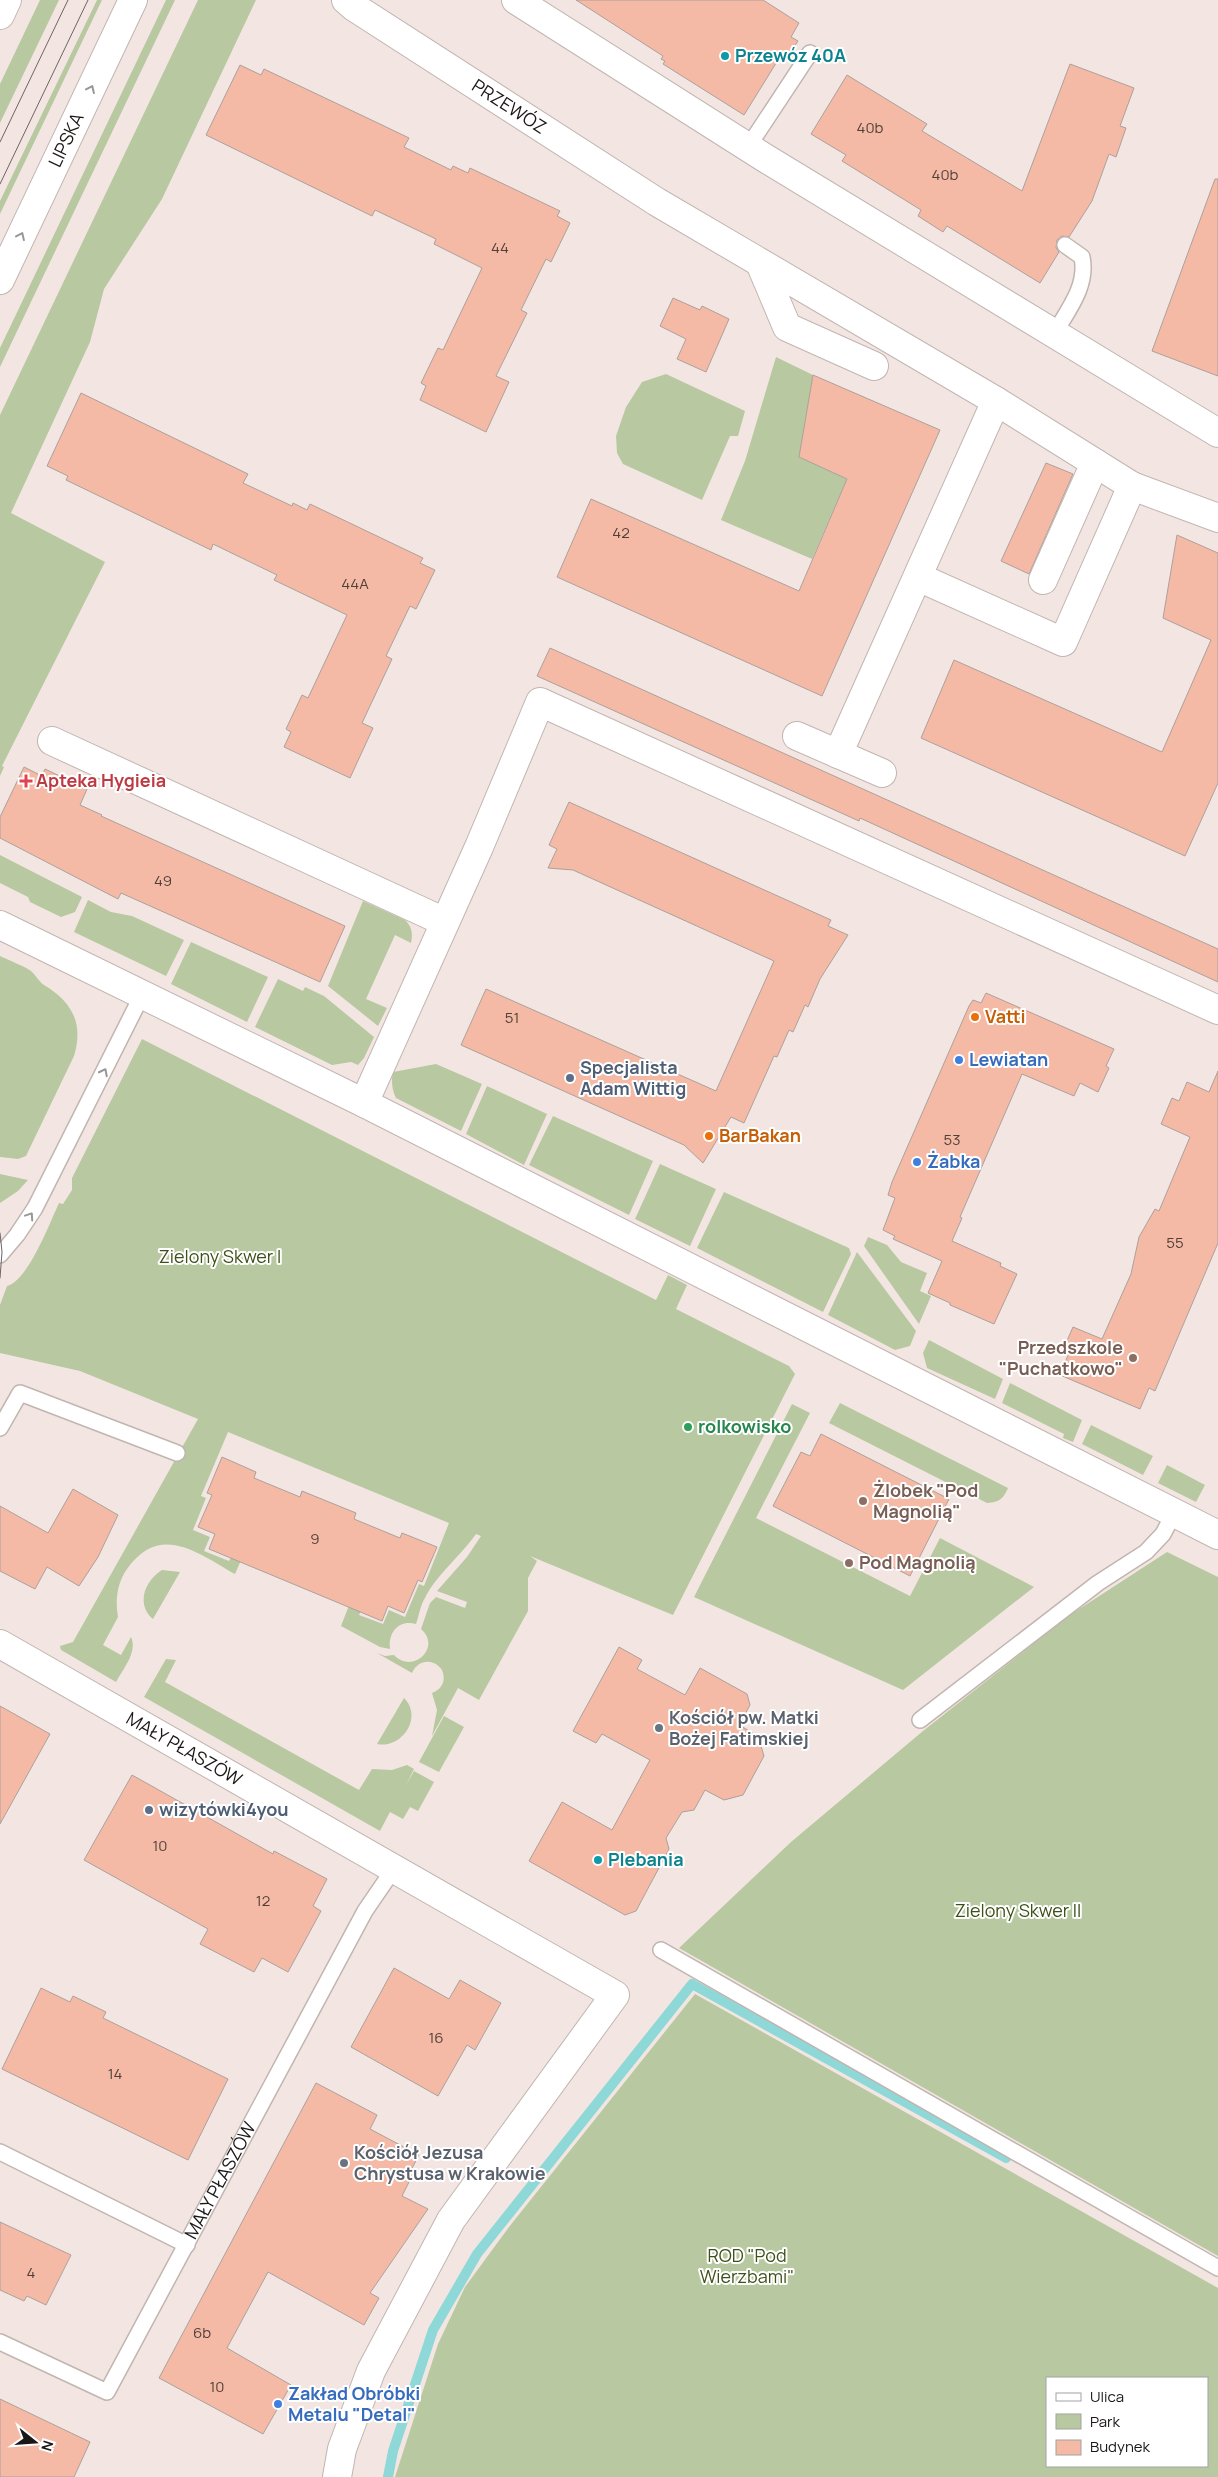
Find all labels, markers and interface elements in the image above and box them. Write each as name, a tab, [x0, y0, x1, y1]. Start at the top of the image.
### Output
place label: Przewóz 40A	[735, 43, 846, 67]
marker: Przewóz 40A	[719, 50, 731, 62]
street label: PRZEWÓZ	[468, 73, 551, 139]
one-way arrow	[84, 85, 95, 94]
street label: LIPSKA	[42, 108, 89, 171]
house number: 40b	[857, 117, 884, 138]
house number: 40b	[932, 164, 959, 185]
one-way arrow	[15, 232, 25, 241]
house number: 44	[491, 237, 509, 258]
house number: 42	[612, 522, 630, 543]
house number: 44A	[341, 573, 369, 594]
place label: Apteka Hygieia	[36, 768, 166, 792]
marker: Apteka Hygieia	[20, 775, 32, 787]
house number: 49	[154, 870, 172, 891]
place label: Vatti	[985, 1004, 1026, 1028]
house number: 51	[505, 1007, 519, 1028]
marker: Vatti	[969, 1011, 981, 1023]
place label: Lewiatan	[969, 1047, 1048, 1071]
marker: Lewiatan	[953, 1054, 965, 1066]
place label: Specjalista Adam Wittig	[580, 1055, 686, 1100]
one-way arrow	[98, 1068, 108, 1077]
marker: Specjalista Adam Wittig	[564, 1072, 576, 1084]
place label: BarBakan	[719, 1123, 801, 1147]
house number: 53	[944, 1129, 960, 1150]
marker: BarBakan	[703, 1130, 715, 1142]
place label: Żabka	[927, 1149, 980, 1173]
marker: Żabka	[911, 1156, 923, 1168]
one-way arrow	[24, 1212, 33, 1222]
house number: 55	[1166, 1232, 1184, 1253]
park label: Zielony Skwer I	[159, 1244, 281, 1268]
place label: Przedszkole "Puchatkowo"	[999, 1335, 1123, 1380]
marker: Przedszkole "Puchatkowo"	[1127, 1352, 1139, 1364]
place label: rolkowisko	[698, 1414, 791, 1438]
marker: rolkowisko	[682, 1421, 694, 1433]
place label: Żlobek "Pod Magnolią"	[873, 1478, 978, 1523]
marker: Żlobek "Pod Magnolią"	[857, 1495, 869, 1507]
house number: 9	[310, 1528, 320, 1549]
place label: Pod Magnolią	[859, 1550, 976, 1574]
marker: Pod Magnolią	[843, 1557, 855, 1569]
place label: Kościół pw. Matki Bożej Fatimskiej	[669, 1705, 819, 1750]
street label: MAŁY PŁASZÓW	[122, 1706, 247, 1791]
marker: Kościół pw. Matki Bożej Fatimskiej	[653, 1722, 665, 1734]
place label: wizytówki4you	[159, 1797, 289, 1821]
marker: wizytówki4you	[143, 1804, 155, 1816]
house number: 10	[153, 1835, 168, 1856]
place label: Plebania	[608, 1847, 684, 1871]
marker: Plebania	[592, 1854, 604, 1866]
house number: 12	[256, 1890, 270, 1911]
park label: Zielony Skwer II	[955, 1898, 1081, 1922]
house number: 16	[428, 2027, 444, 2048]
house number: 14	[108, 2063, 122, 2084]
street label: MAŁY PŁASZÓW	[178, 2117, 261, 2243]
place label: Kościół Jezusa Chrystusa w Krakowie	[354, 2140, 546, 2185]
marker: Kościół Jezusa Chrystusa w Krakowie	[338, 2157, 350, 2169]
park label: ROD "Pod Wierzbami"	[700, 2243, 794, 2288]
house number: 4	[27, 2262, 36, 2283]
house number: 6b	[193, 2322, 211, 2343]
house number: 10	[210, 2376, 225, 2397]
legend	[1046, 2377, 1208, 2467]
place label: Zakład Obróbki Metalu "Detal"	[288, 2381, 420, 2426]
text: Ulica	[1090, 2386, 1124, 2407]
marker: Zakład Obróbki Metalu "Detal"	[272, 2398, 284, 2410]
text: Park	[1090, 2411, 1120, 2432]
north arrow	[10, 2417, 60, 2467]
text: Budynek	[1090, 2436, 1151, 2457]
text: N	[37, 2438, 58, 2454]

